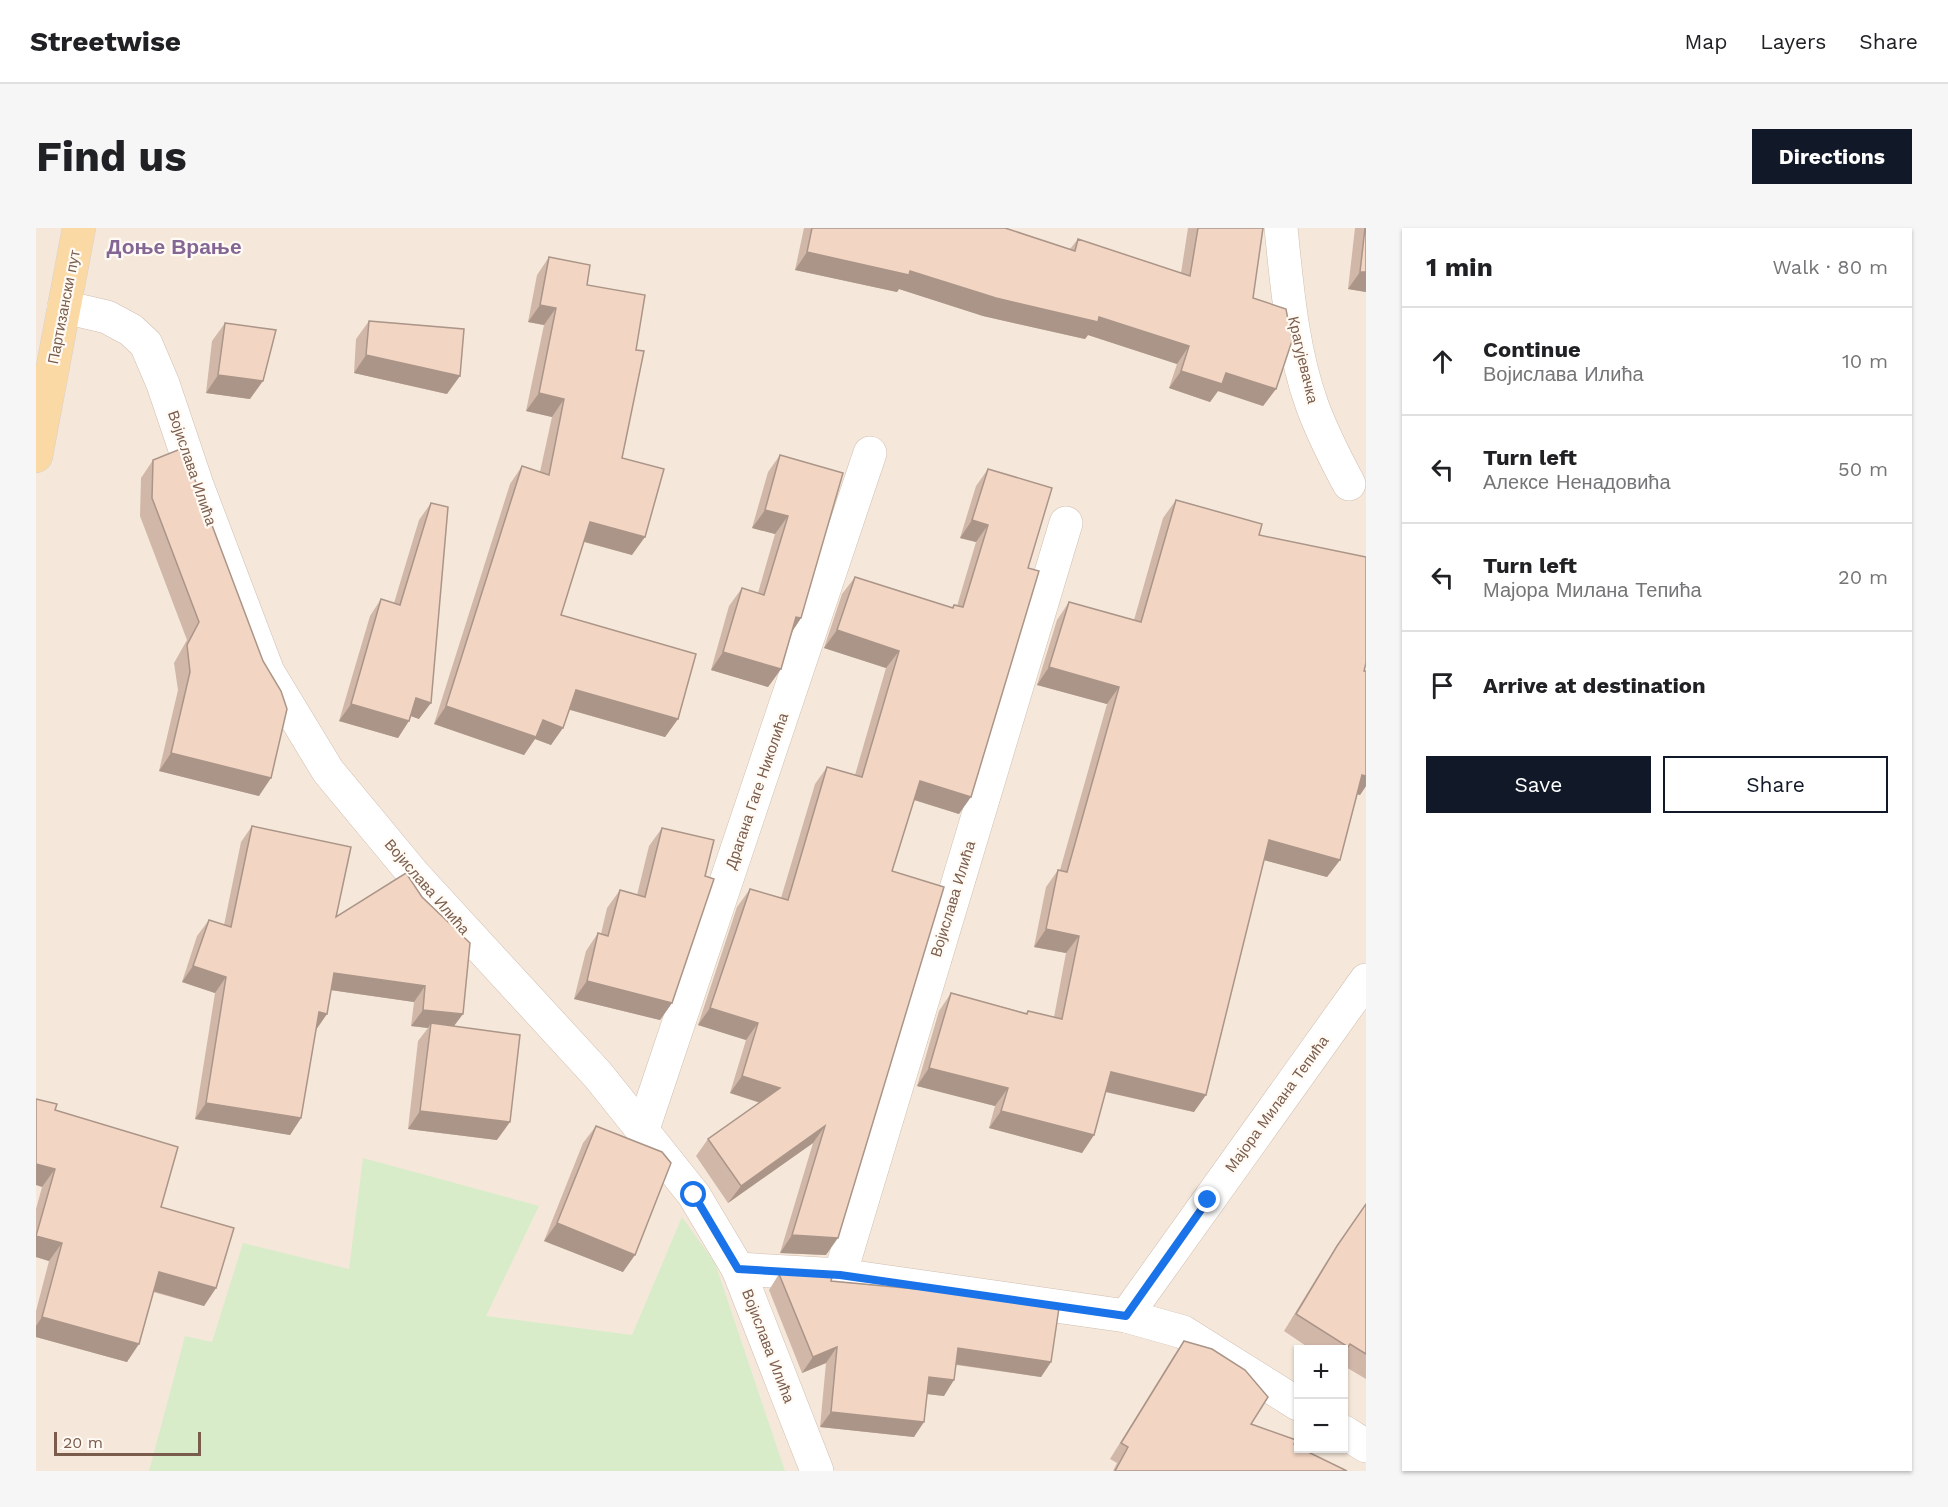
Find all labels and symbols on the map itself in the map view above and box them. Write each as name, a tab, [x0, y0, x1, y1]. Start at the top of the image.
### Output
district label: Доње Врање	[106, 234, 242, 259]
street label: Партизански пут	[44, 248, 84, 366]
street label: Крагујевачка	[1284, 315, 1322, 406]
street label: Војислава Илића	[164, 408, 220, 529]
street label: Драгана Гаге Николића	[722, 710, 792, 871]
street label: Војислава Илића	[381, 836, 474, 939]
street label: Војислава Илића	[927, 838, 979, 959]
street label: Мајора Милана Тепића	[1222, 1032, 1333, 1176]
route start	[680, 1181, 706, 1207]
route end	[1194, 1186, 1220, 1212]
street label: Војислава Илића	[738, 1287, 798, 1406]
scale bar	[54, 1429, 201, 1456]

